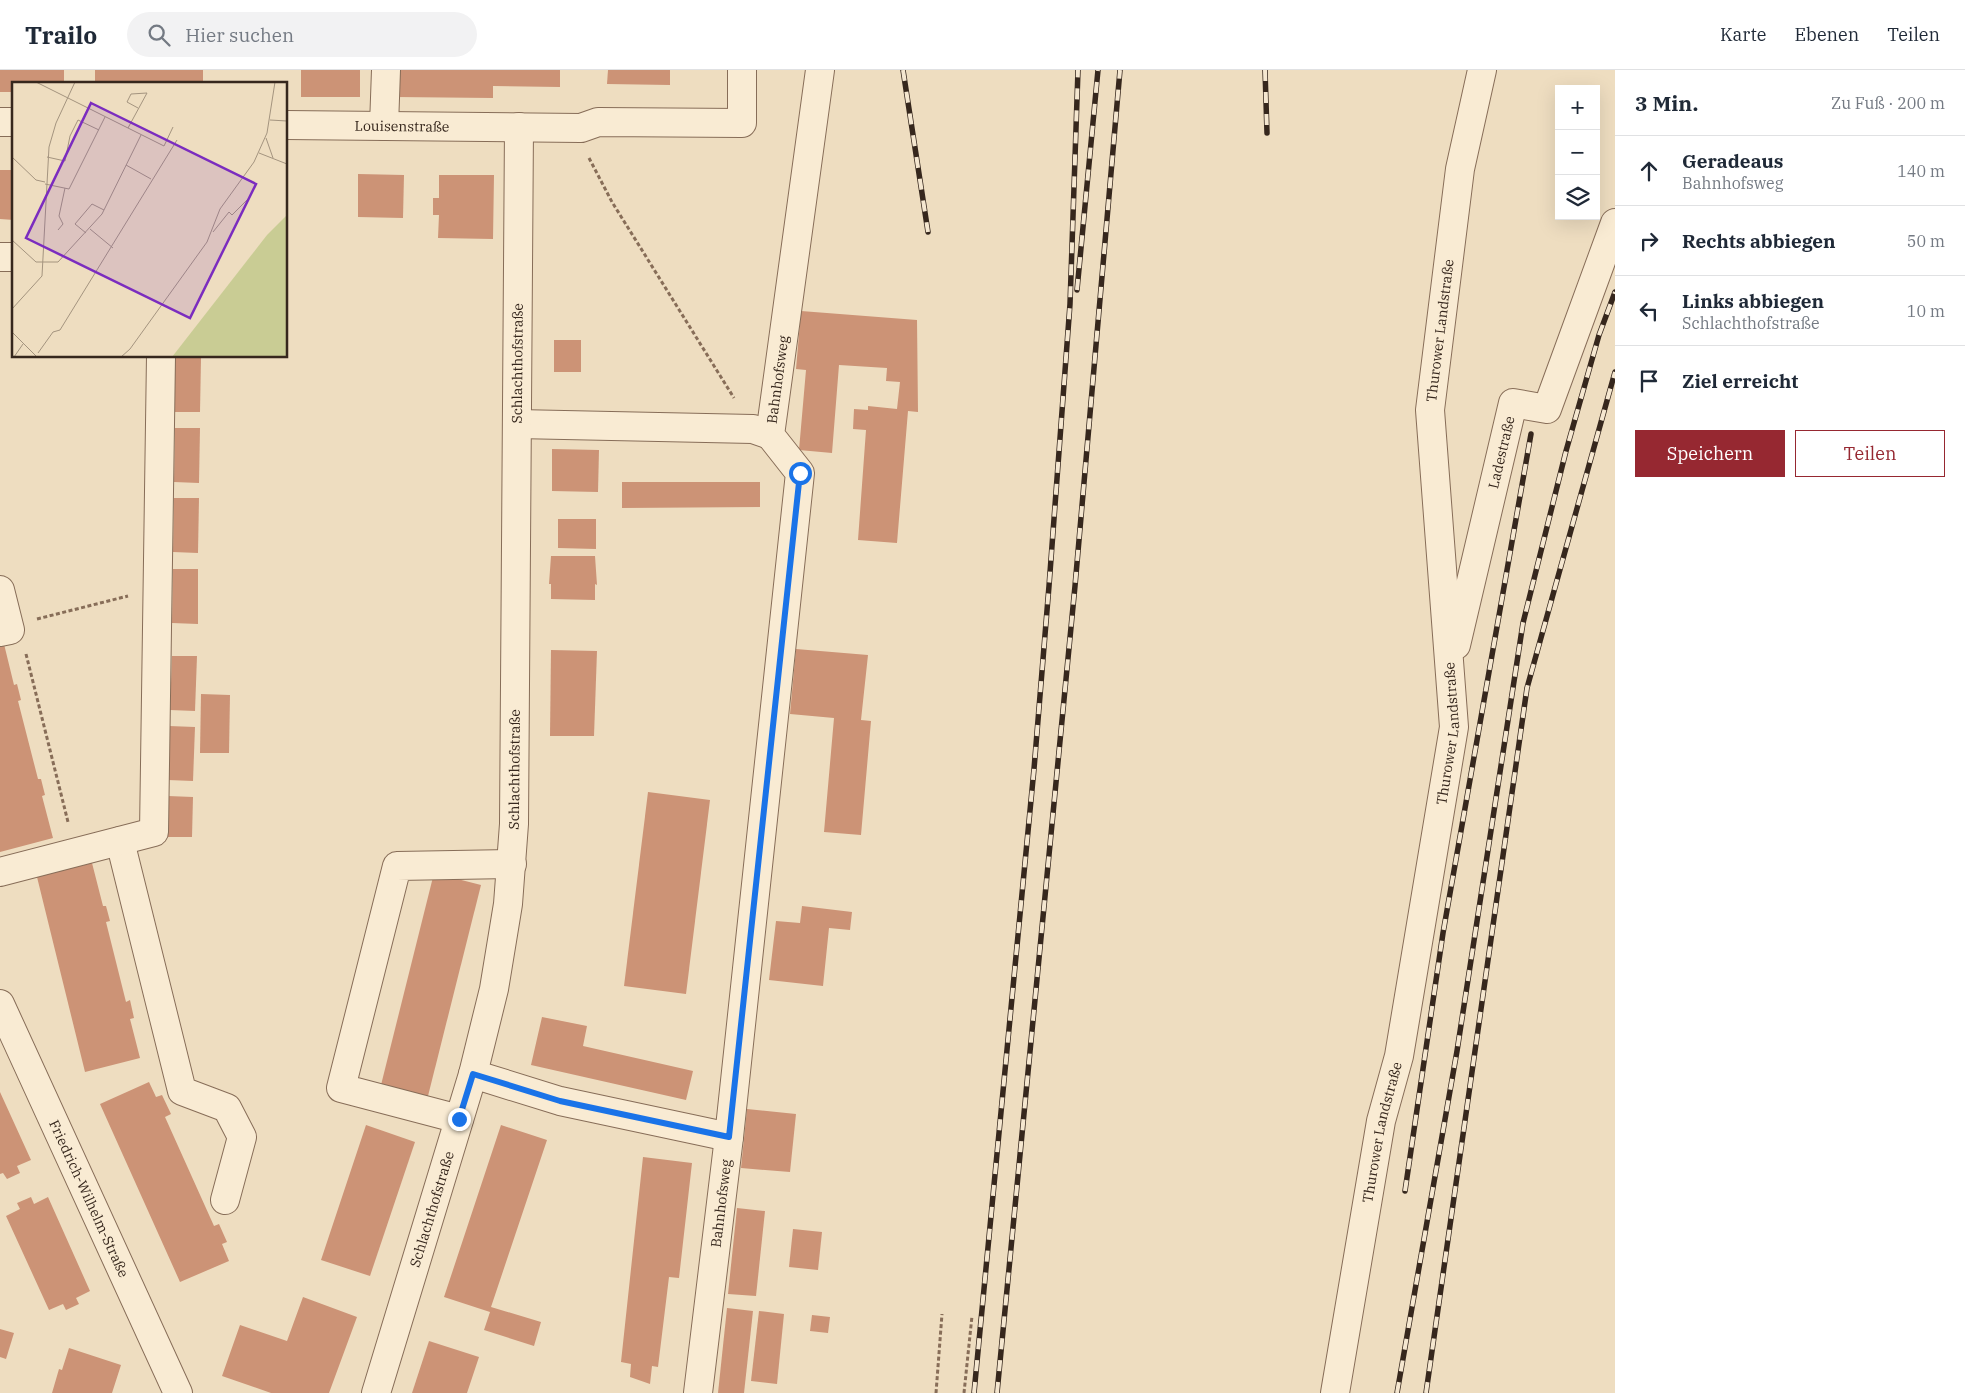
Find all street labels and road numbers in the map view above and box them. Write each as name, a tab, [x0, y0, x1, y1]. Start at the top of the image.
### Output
street label: Louisenstraße	[355, 117, 449, 136]
street label: Thurower Landstraße	[1422, 258, 1458, 403]
street label: Schlachthofstraße	[508, 303, 527, 424]
street label: Bahnhofsweg	[763, 334, 793, 425]
street label: Ladestraße	[1484, 414, 1519, 490]
street label: Thurower Landstraße	[1432, 661, 1463, 806]
street label: Schlachthofstraße	[505, 709, 524, 830]
street label: Thurower Landstraße	[1358, 1060, 1406, 1204]
street label: Friedrich-Wilhelm-Straße	[45, 1117, 133, 1280]
street label: Schlachthofstraße	[406, 1149, 458, 1270]
street label: Bahnhofsweg	[707, 1158, 735, 1249]

